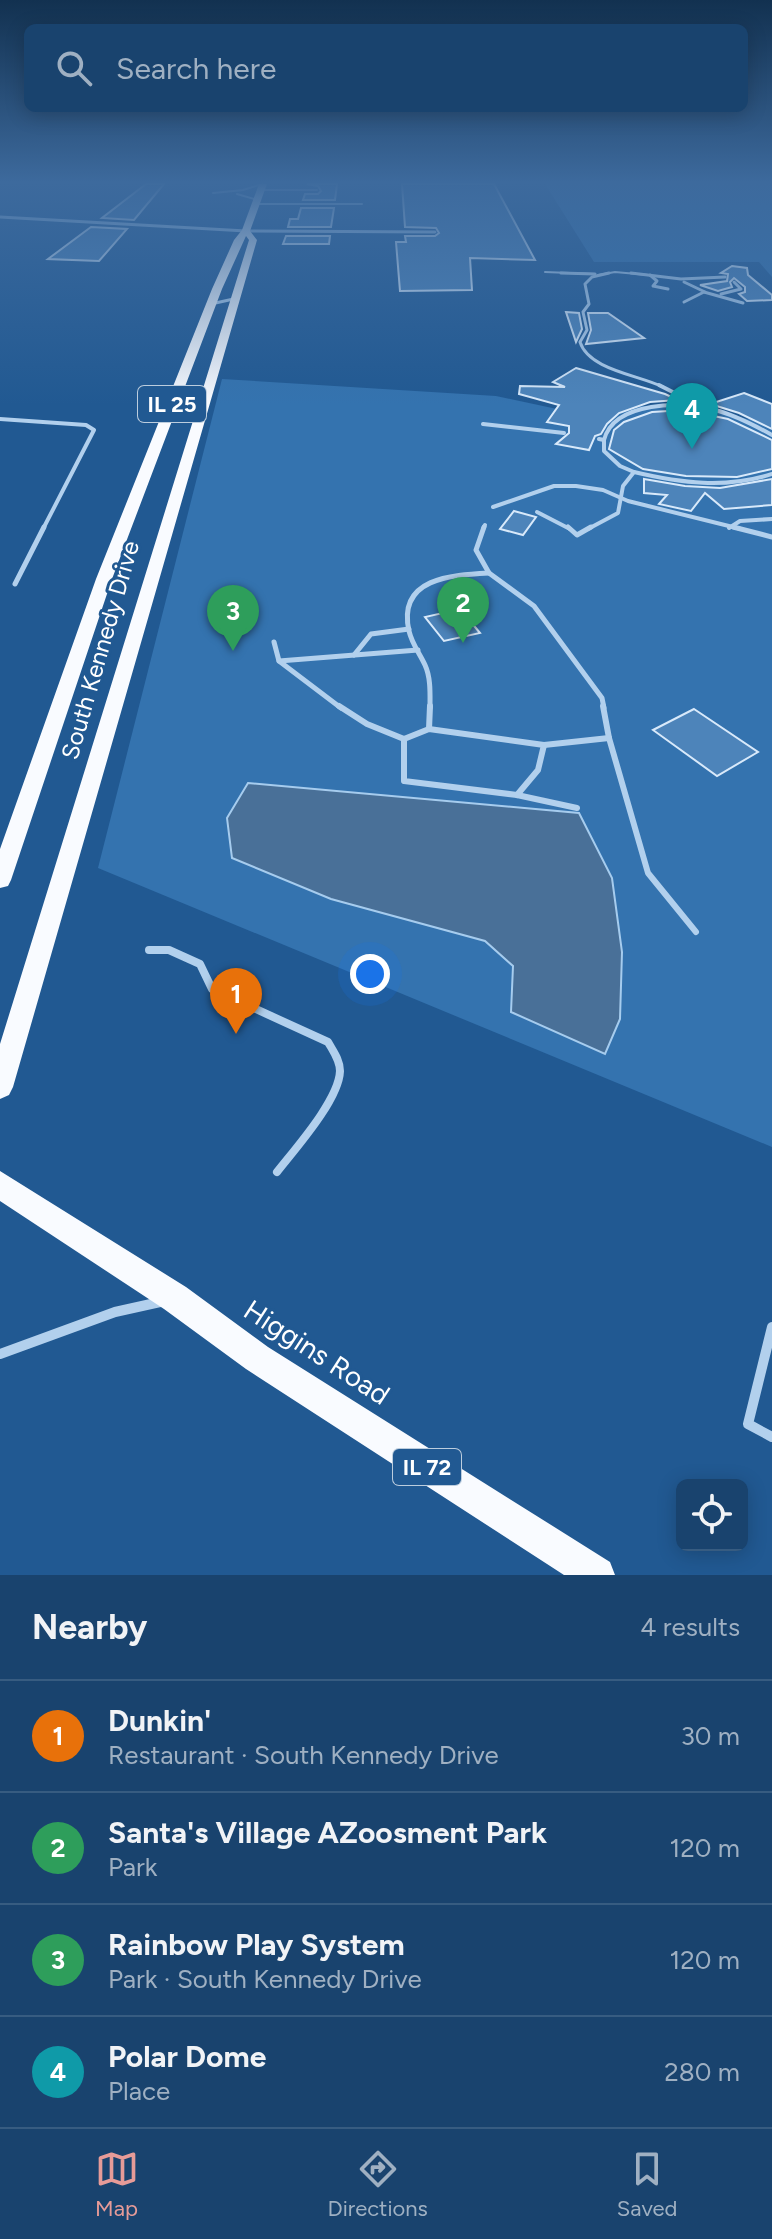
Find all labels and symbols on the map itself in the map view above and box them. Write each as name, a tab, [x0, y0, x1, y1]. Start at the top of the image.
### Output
pin: 4	[666, 383, 718, 449]
road number: IL 25	[138, 386, 206, 422]
street label: South Kennedy Drive	[55, 537, 145, 763]
pin: 2	[437, 577, 489, 643]
pin: 3	[207, 585, 259, 651]
your location	[350, 954, 390, 994]
pin: 1	[210, 968, 262, 1034]
street label: Higgins Road	[238, 1292, 396, 1412]
road number: IL 72	[393, 1449, 461, 1485]

